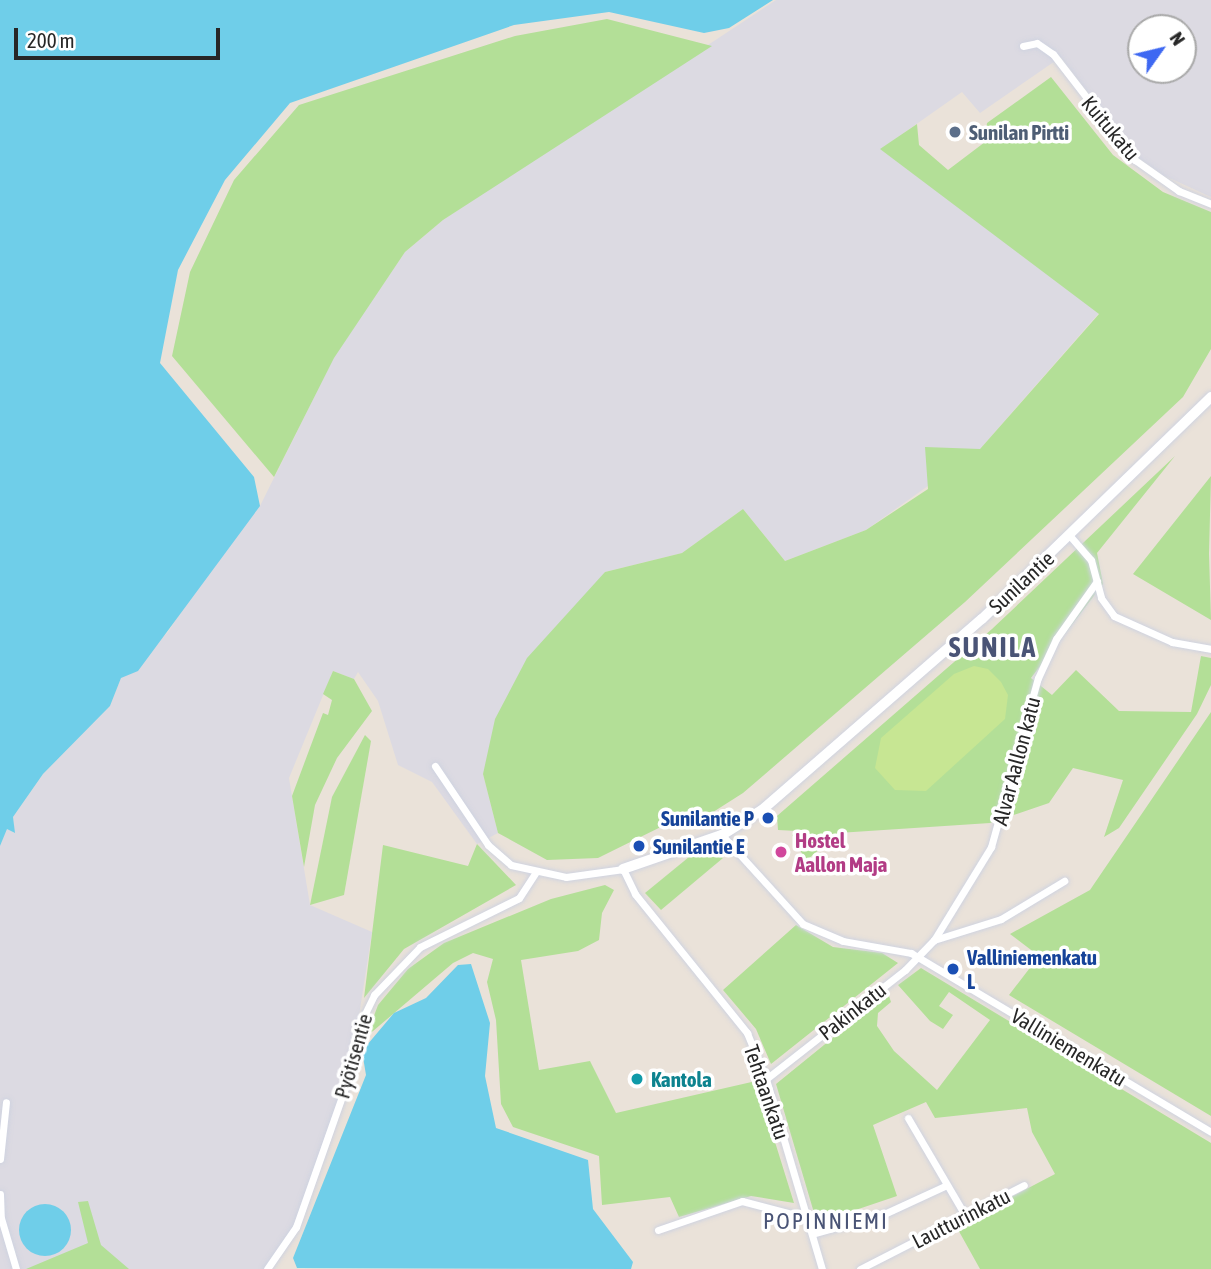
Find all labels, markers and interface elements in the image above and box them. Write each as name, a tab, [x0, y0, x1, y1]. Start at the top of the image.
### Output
scale bar	[18, 14, 224, 58]
north arrow	[1127, 14, 1197, 84]
text: 200 m	[27, 28, 75, 52]
text: N	[1165, 28, 1190, 49]
street label: Kuitukatu	[1077, 91, 1145, 165]
place label: Sunilan Pirtti	[969, 119, 1069, 145]
marker: Sunilan Pirtti	[947, 124, 963, 140]
street label: Sunilantie	[983, 546, 1059, 618]
district label: SUNILA	[950, 630, 1036, 664]
street label: Alvar Aallon katu	[987, 694, 1045, 828]
place label: Sunilantie P	[661, 805, 754, 831]
marker: Sunilantie P	[760, 810, 776, 826]
place label: Hostel Aallon Maja	[795, 827, 887, 877]
place label: Sunilantie E	[653, 833, 745, 859]
marker: Sunilantie E	[631, 838, 647, 854]
marker: Hostel Aallon Maja	[773, 844, 789, 860]
place label: Valliniemenkatu L	[967, 944, 1097, 994]
marker: Valliniemenkatu L	[945, 961, 961, 977]
street label: Pakinkatu	[813, 977, 891, 1045]
street label: Valliniemenkatu	[1007, 1003, 1131, 1091]
street label: Pyötisentie	[329, 1011, 377, 1101]
street label: Tehtaankatu	[739, 1041, 795, 1143]
place label: Kantola	[651, 1066, 712, 1092]
marker: Kantola	[629, 1071, 645, 1087]
street label: Lautturinkatu	[908, 1183, 1014, 1253]
district label: POPINNIEMI	[764, 1207, 888, 1235]

